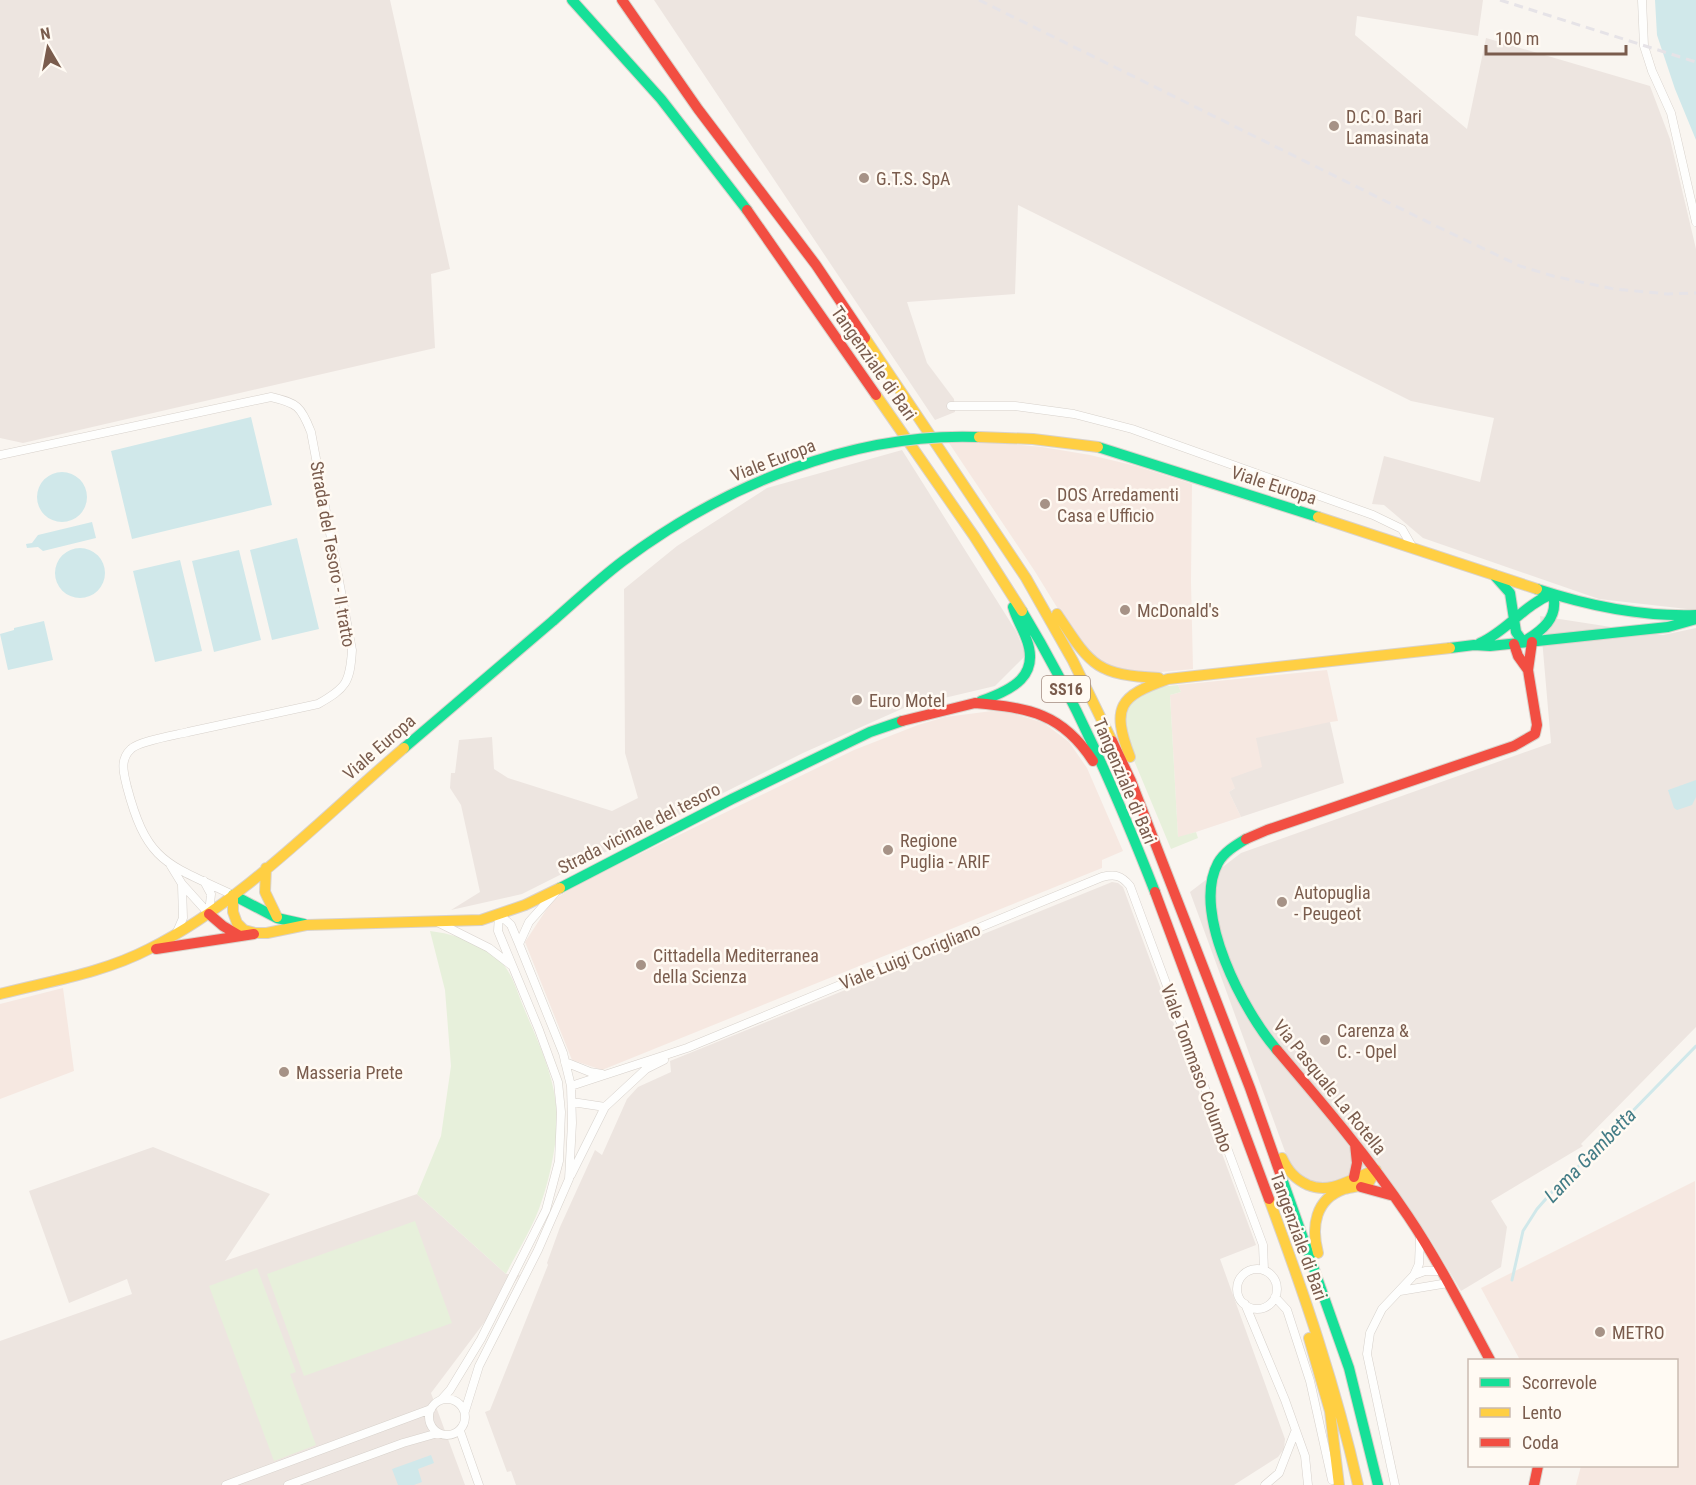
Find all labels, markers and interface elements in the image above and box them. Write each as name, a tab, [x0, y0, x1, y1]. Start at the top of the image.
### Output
north arrow	[18, 18, 78, 78]
scale bar	[1486, 18, 1626, 56]
text: N	[39, 24, 52, 44]
text: 100 m	[1495, 28, 1539, 49]
place label: D.C.O. Bari Lamasinata	[1346, 106, 1429, 148]
marker: D.C.O. Bari Lamasinata	[1327, 119, 1341, 133]
place label: G.T.S. SpA	[876, 168, 951, 189]
marker: G.T.S. SpA	[857, 171, 871, 185]
street label: Tangenziale di Bari	[827, 302, 921, 424]
street label: Viale Europa	[728, 434, 818, 486]
street label: Strada del Tesoro - II tratto	[306, 459, 360, 649]
street label: Viale Europa	[1228, 461, 1320, 509]
place label: DOS Arredamenti Casa e Ufficio	[1057, 484, 1179, 526]
marker: DOS Arredamenti Casa e Ufficio	[1038, 497, 1052, 511]
place label: McDonald's	[1137, 600, 1219, 621]
marker: McDonald's	[1118, 603, 1132, 617]
road number: SS16	[1042, 676, 1090, 702]
place label: Euro Motel	[869, 690, 946, 711]
marker: Euro Motel	[850, 693, 864, 707]
street label: Viale Europa	[339, 710, 419, 784]
street label: Tangenziale di Bari	[1089, 715, 1161, 847]
street label: Strada vicinale del tesoro	[554, 778, 724, 878]
place label: Regione Puglia - ARIF	[900, 830, 991, 872]
marker: Regione Puglia - ARIF	[881, 843, 895, 857]
place label: Autopuglia - Peugeot	[1294, 882, 1371, 924]
marker: Autopuglia - Peugeot	[1275, 895, 1289, 909]
street label: Viale Luigi Corigliano	[836, 918, 984, 994]
place label: Cittadella Mediterranea della Scienza	[653, 945, 819, 987]
marker: Cittadella Mediterranea della Scienza	[634, 958, 648, 972]
street label: Viale Tommaso Columbo	[1157, 981, 1237, 1155]
street label: Via Pasquale La Rotella	[1269, 1015, 1391, 1159]
place label: Carenza & C. - Opel	[1337, 1020, 1409, 1062]
marker: Carenza & C. - Opel	[1318, 1033, 1332, 1047]
place label: Masseria Prete	[296, 1062, 403, 1083]
marker: Masseria Prete	[277, 1065, 291, 1079]
water label: Lama Gambetta	[1539, 1103, 1641, 1207]
street label: Tangenziale di Bari	[1266, 1169, 1332, 1303]
place label: METRO	[1612, 1322, 1664, 1343]
marker: METRO	[1593, 1325, 1607, 1339]
legend	[1468, 1359, 1678, 1467]
text: Scorrevole	[1522, 1372, 1597, 1393]
text: Lento	[1522, 1402, 1562, 1423]
text: Coda	[1522, 1432, 1559, 1453]

